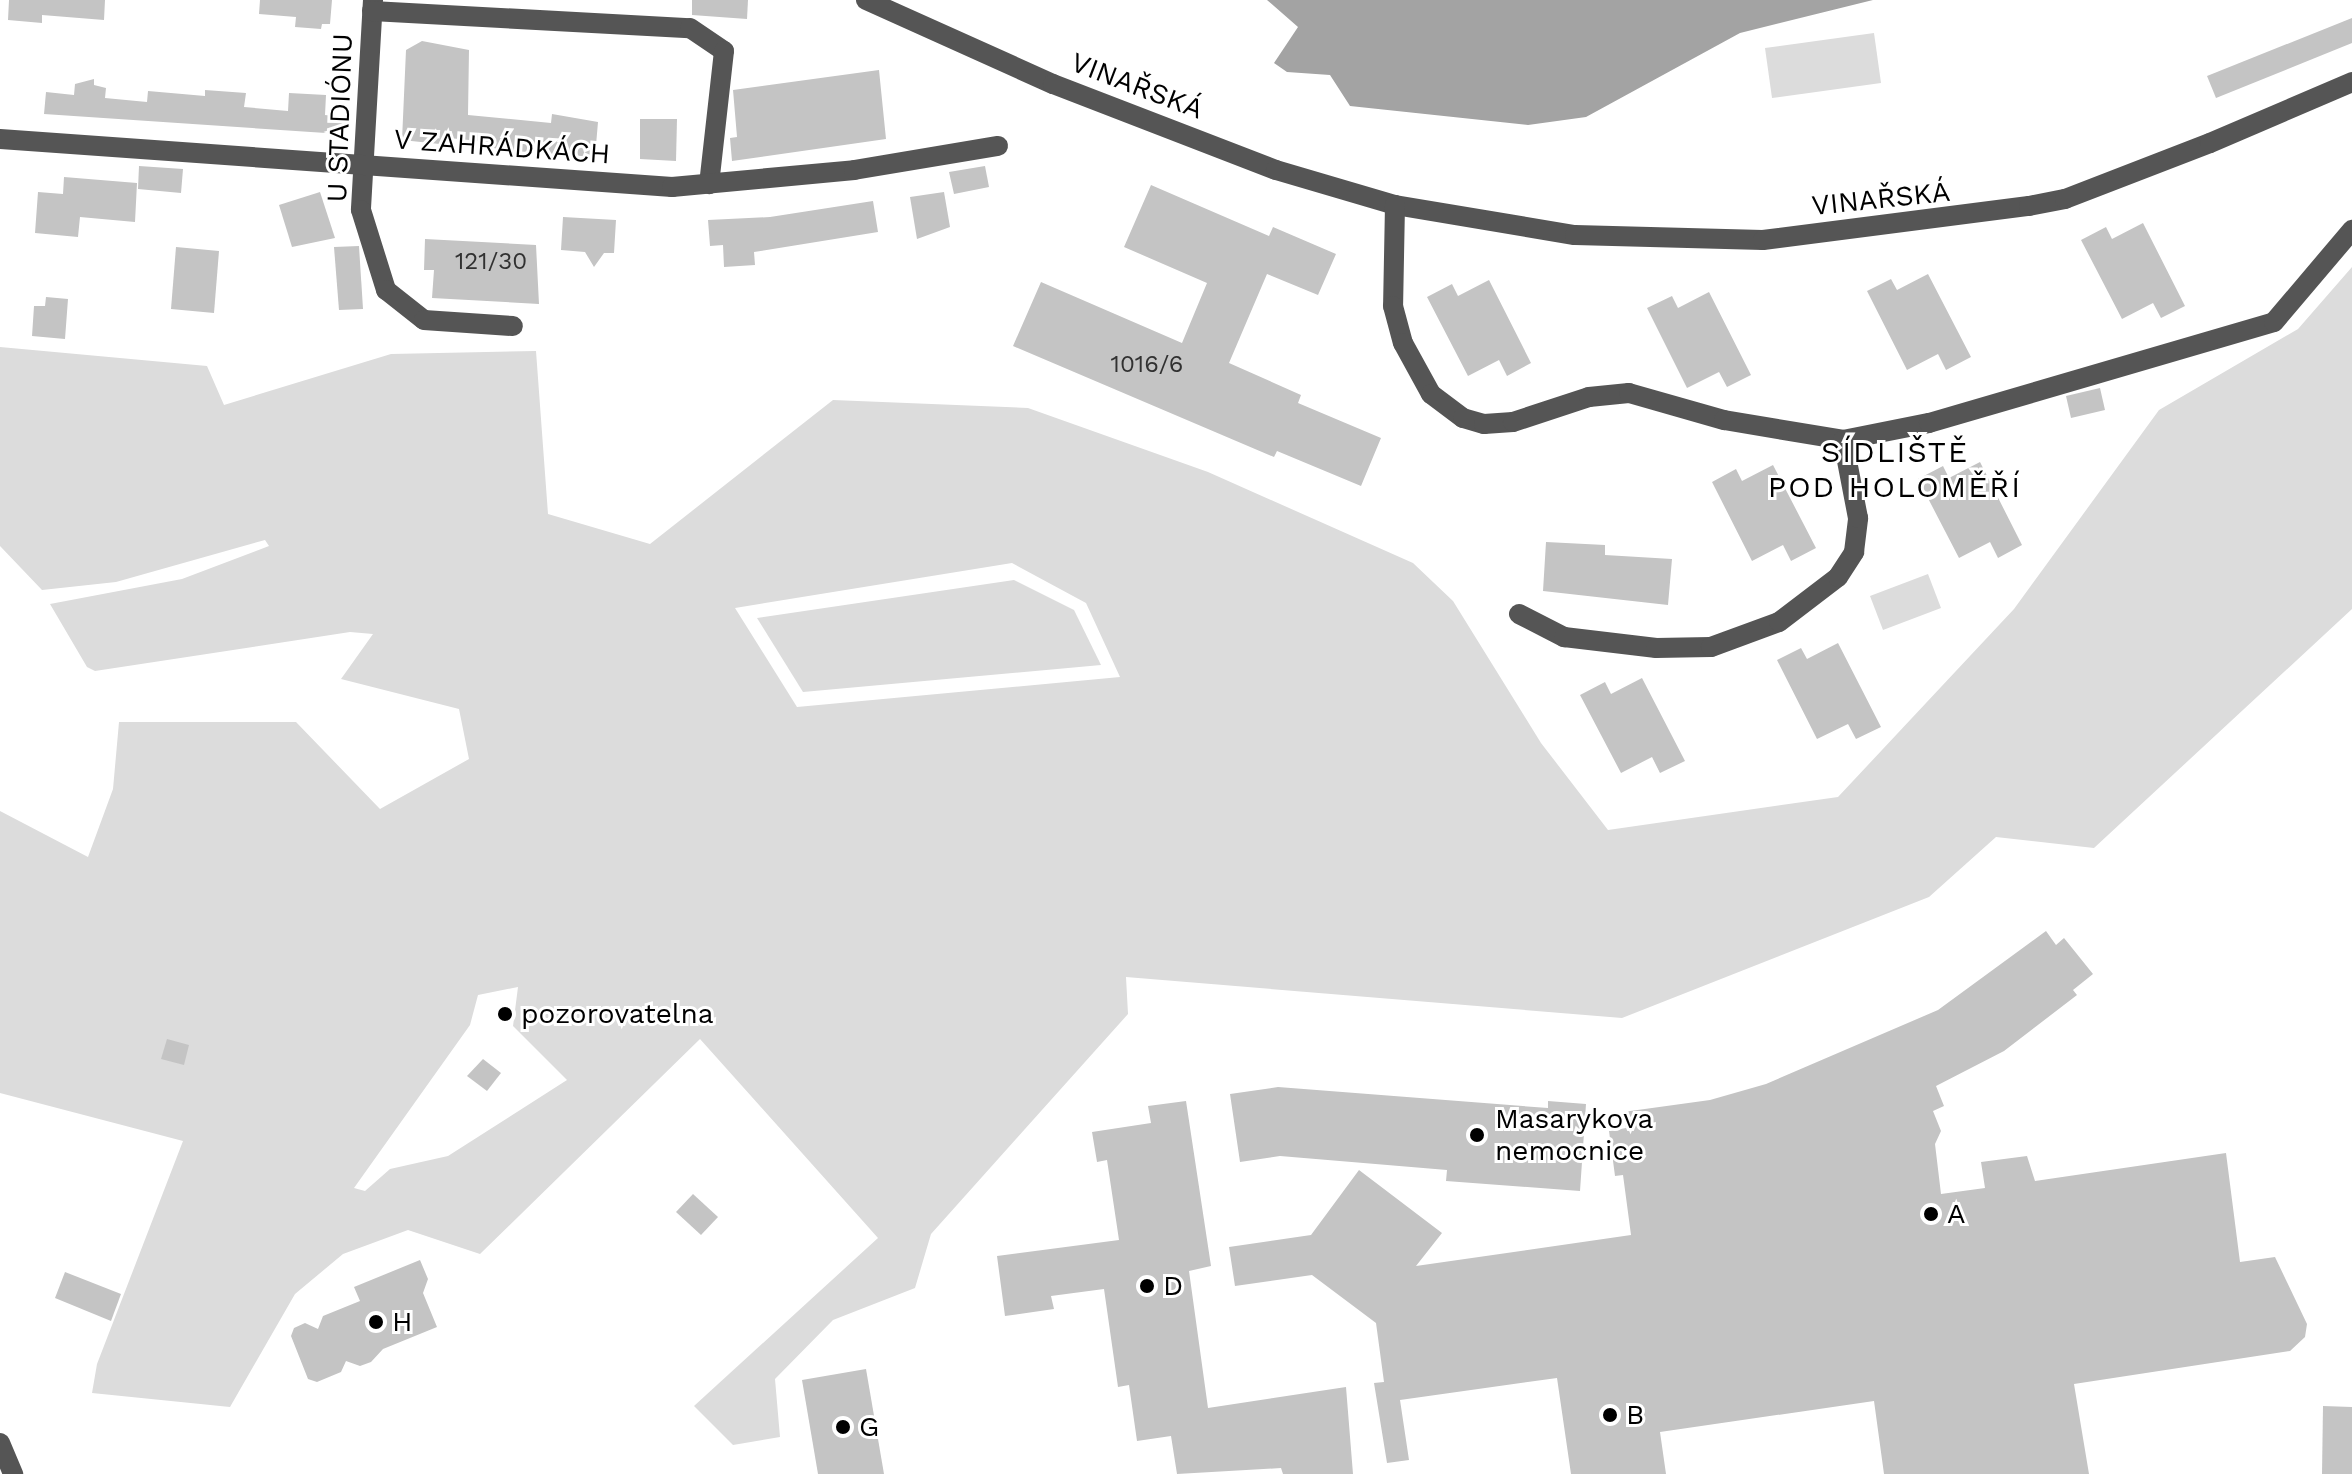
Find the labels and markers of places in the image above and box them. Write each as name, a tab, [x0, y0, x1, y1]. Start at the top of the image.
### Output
place label: pozorovatelna	[521, 997, 714, 1031]
marker: pozorovatelna	[496, 1005, 514, 1023]
place label: Masarykova nemocnice	[1495, 1102, 1653, 1168]
marker: Masarykova nemocnice	[1466, 1124, 1488, 1146]
place label: A	[1947, 1197, 1965, 1231]
marker: A	[1922, 1205, 1940, 1223]
place label: D	[1163, 1269, 1183, 1303]
marker: D	[1138, 1277, 1156, 1295]
place label: H	[392, 1305, 413, 1339]
marker: H	[367, 1313, 385, 1331]
place label: B	[1626, 1398, 1644, 1432]
marker: B	[1601, 1406, 1619, 1424]
place label: G	[859, 1410, 879, 1444]
marker: G	[834, 1418, 852, 1436]

